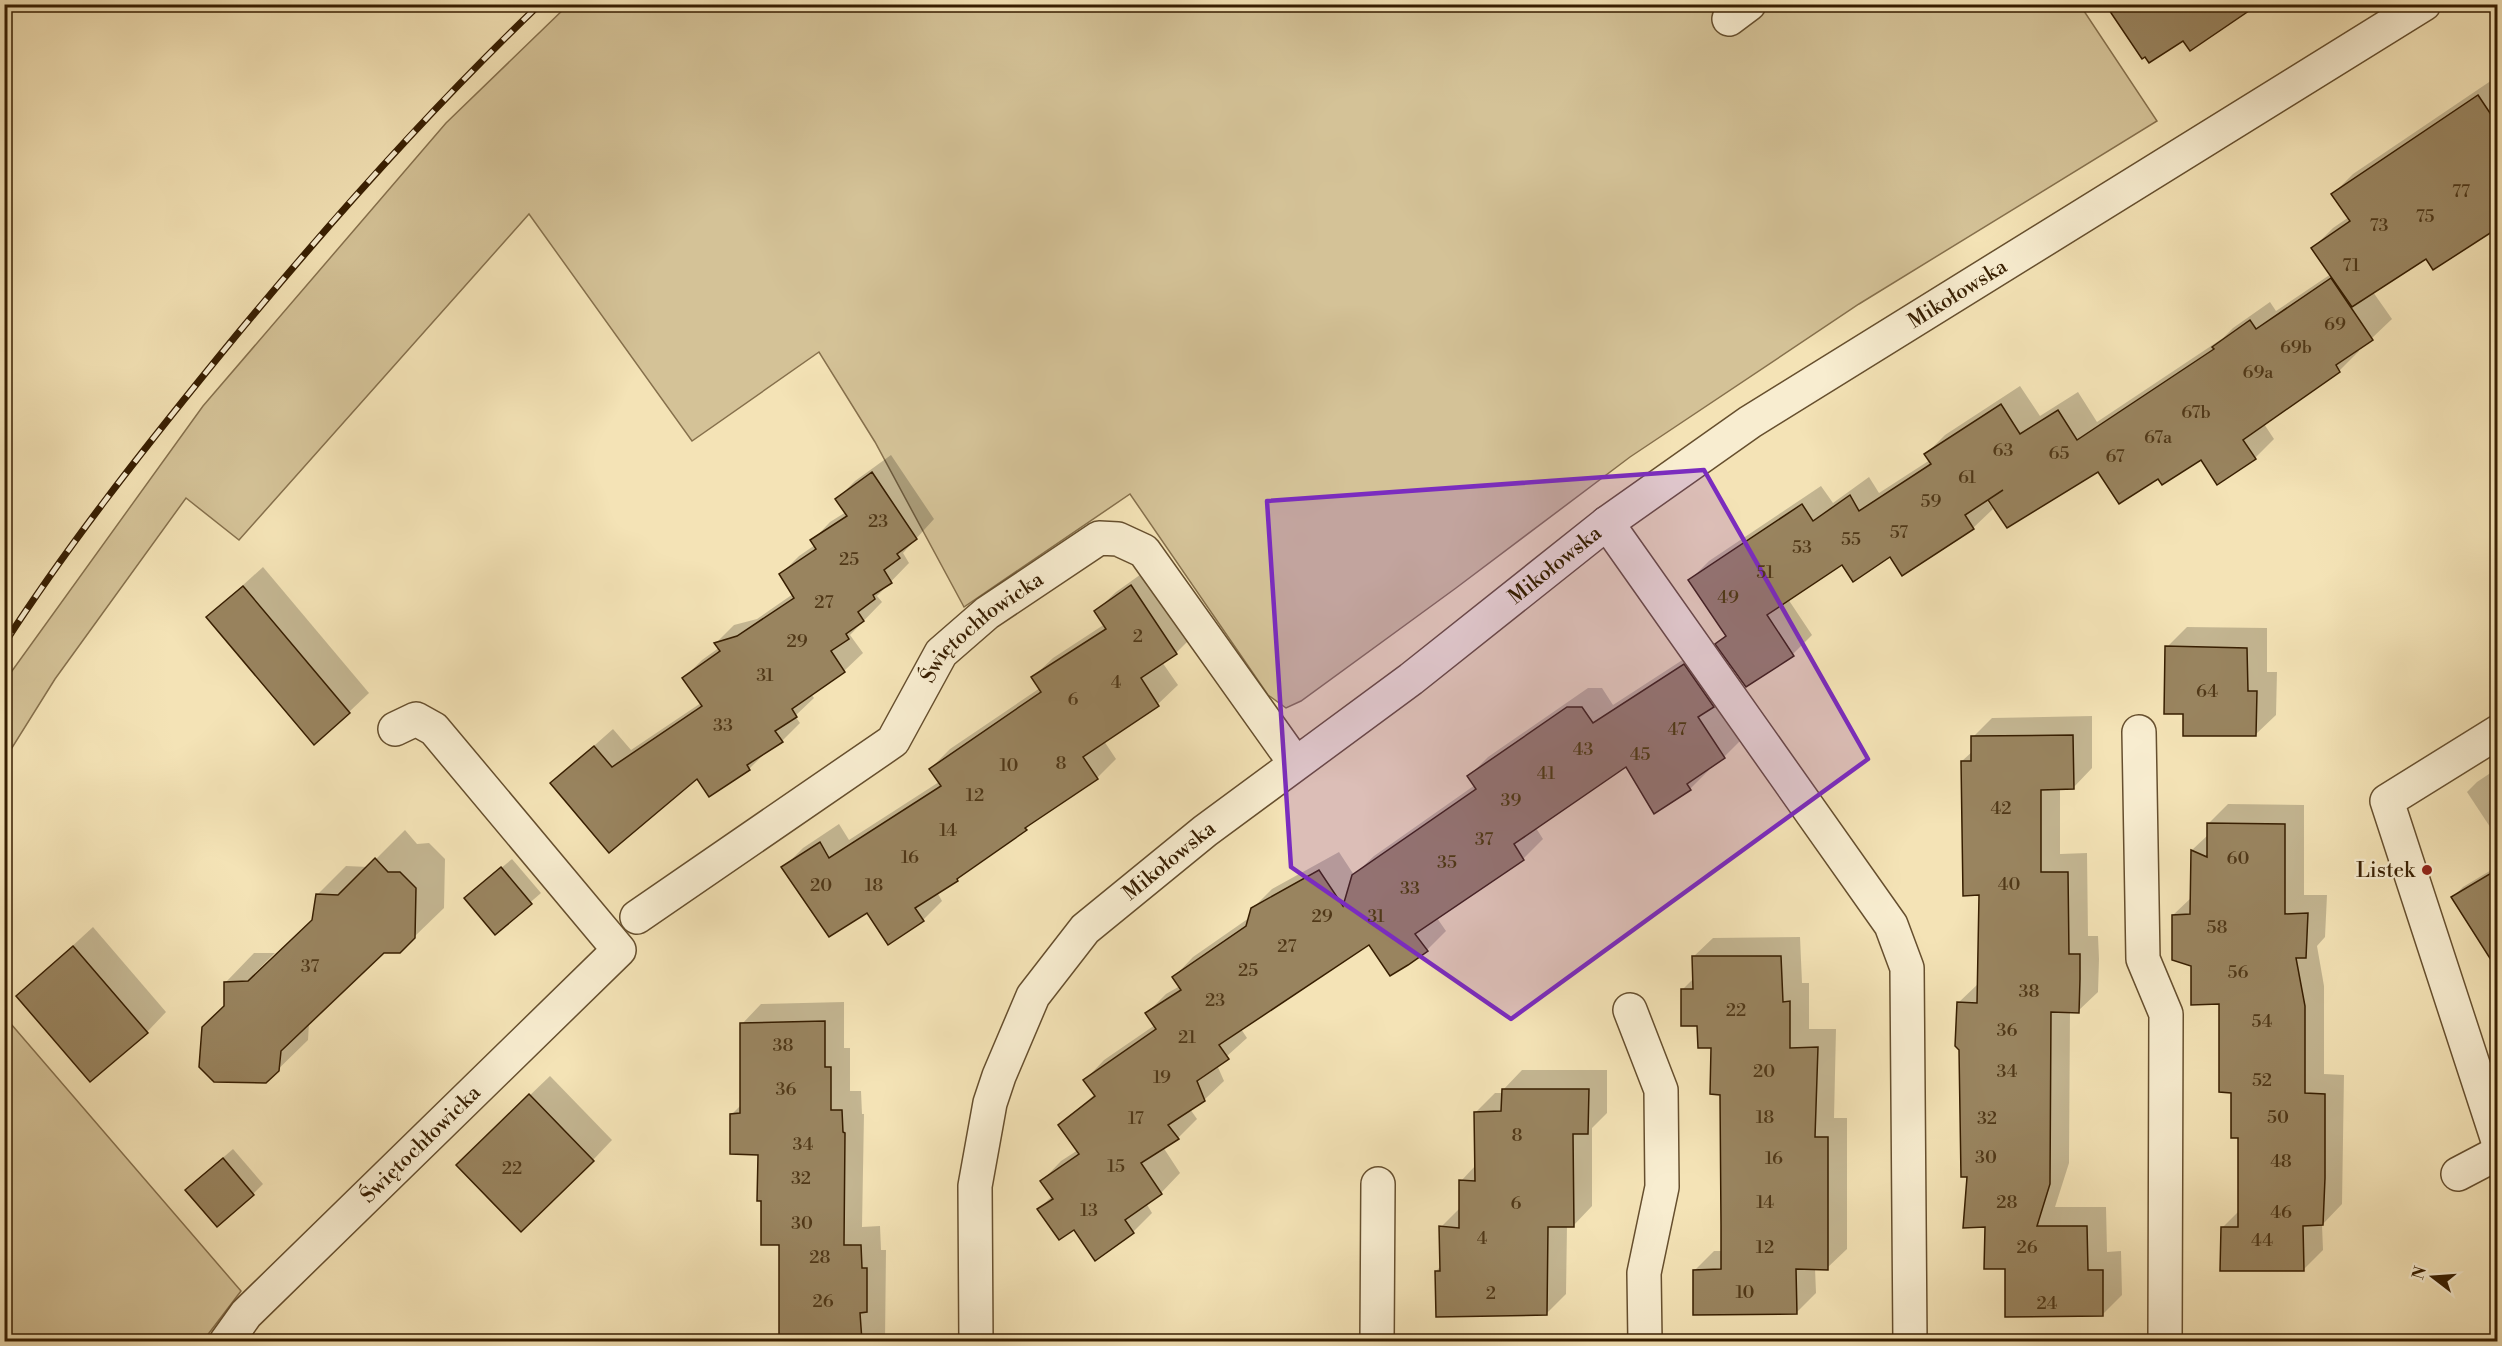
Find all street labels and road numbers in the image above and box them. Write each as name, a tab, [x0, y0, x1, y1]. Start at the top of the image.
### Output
street label: Mikołowska	[1903, 254, 2013, 335]
street label: Mikołowska	[1503, 520, 1607, 611]
street label: Świętochłowicka	[913, 567, 1049, 688]
street label: Mikołowska	[1118, 815, 1221, 907]
street label: Świętochłowicka	[353, 1080, 487, 1209]

